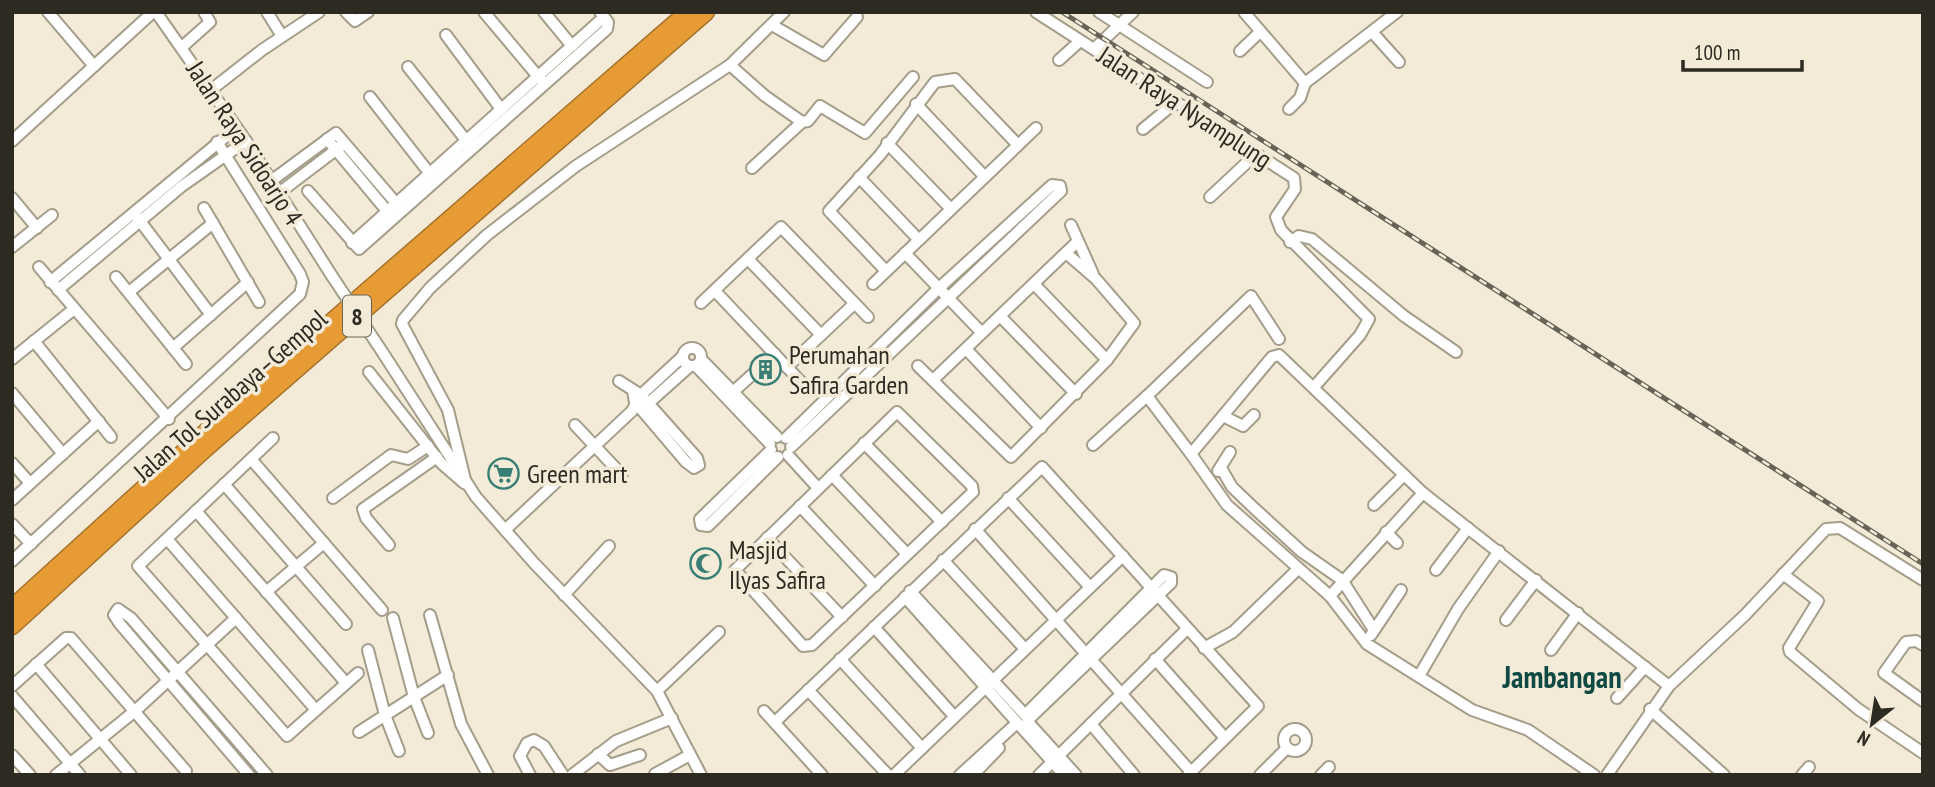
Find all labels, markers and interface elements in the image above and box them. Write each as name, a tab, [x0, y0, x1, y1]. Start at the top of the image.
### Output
scale bar	[1683, 28, 1802, 72]
street label: Jalan Raya Nyamplung	[1091, 38, 1278, 176]
text: 100 m	[1694, 39, 1740, 66]
street label: Jalan Raya Sidoarjo 4	[179, 54, 311, 232]
road number: 8	[343, 296, 371, 337]
street label: Jalan Tol Surabaya–Gempol	[126, 302, 334, 489]
place label: Perumahan Safira Garden	[789, 338, 909, 401]
building icon: Perumahan Safira Garden	[749, 352, 783, 386]
supermarket icon: Green mart	[487, 456, 521, 490]
place label: Green mart	[527, 457, 627, 490]
place label: Masjid Ilyas Safira	[729, 533, 826, 596]
mosque icon: Masjid Ilyas Safira	[689, 547, 723, 581]
district label: Jambangan	[1501, 657, 1622, 696]
north arrow	[1837, 689, 1907, 759]
text: N	[1853, 726, 1874, 752]

